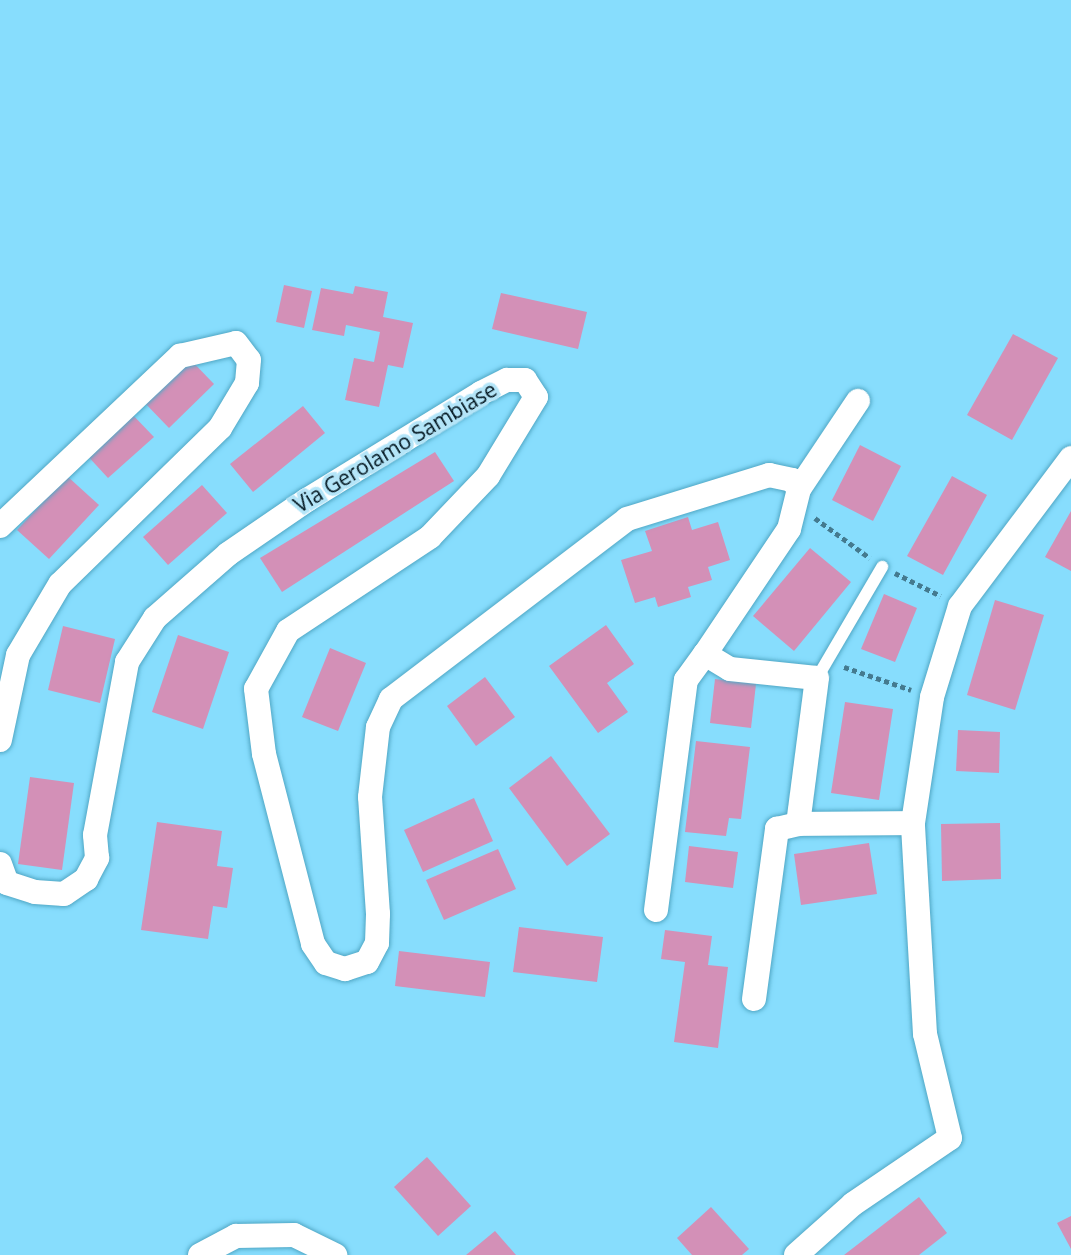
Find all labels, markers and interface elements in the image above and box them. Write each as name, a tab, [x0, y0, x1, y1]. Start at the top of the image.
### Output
street label: Via Gerolamo Sambiase	[289, 376, 501, 518]

